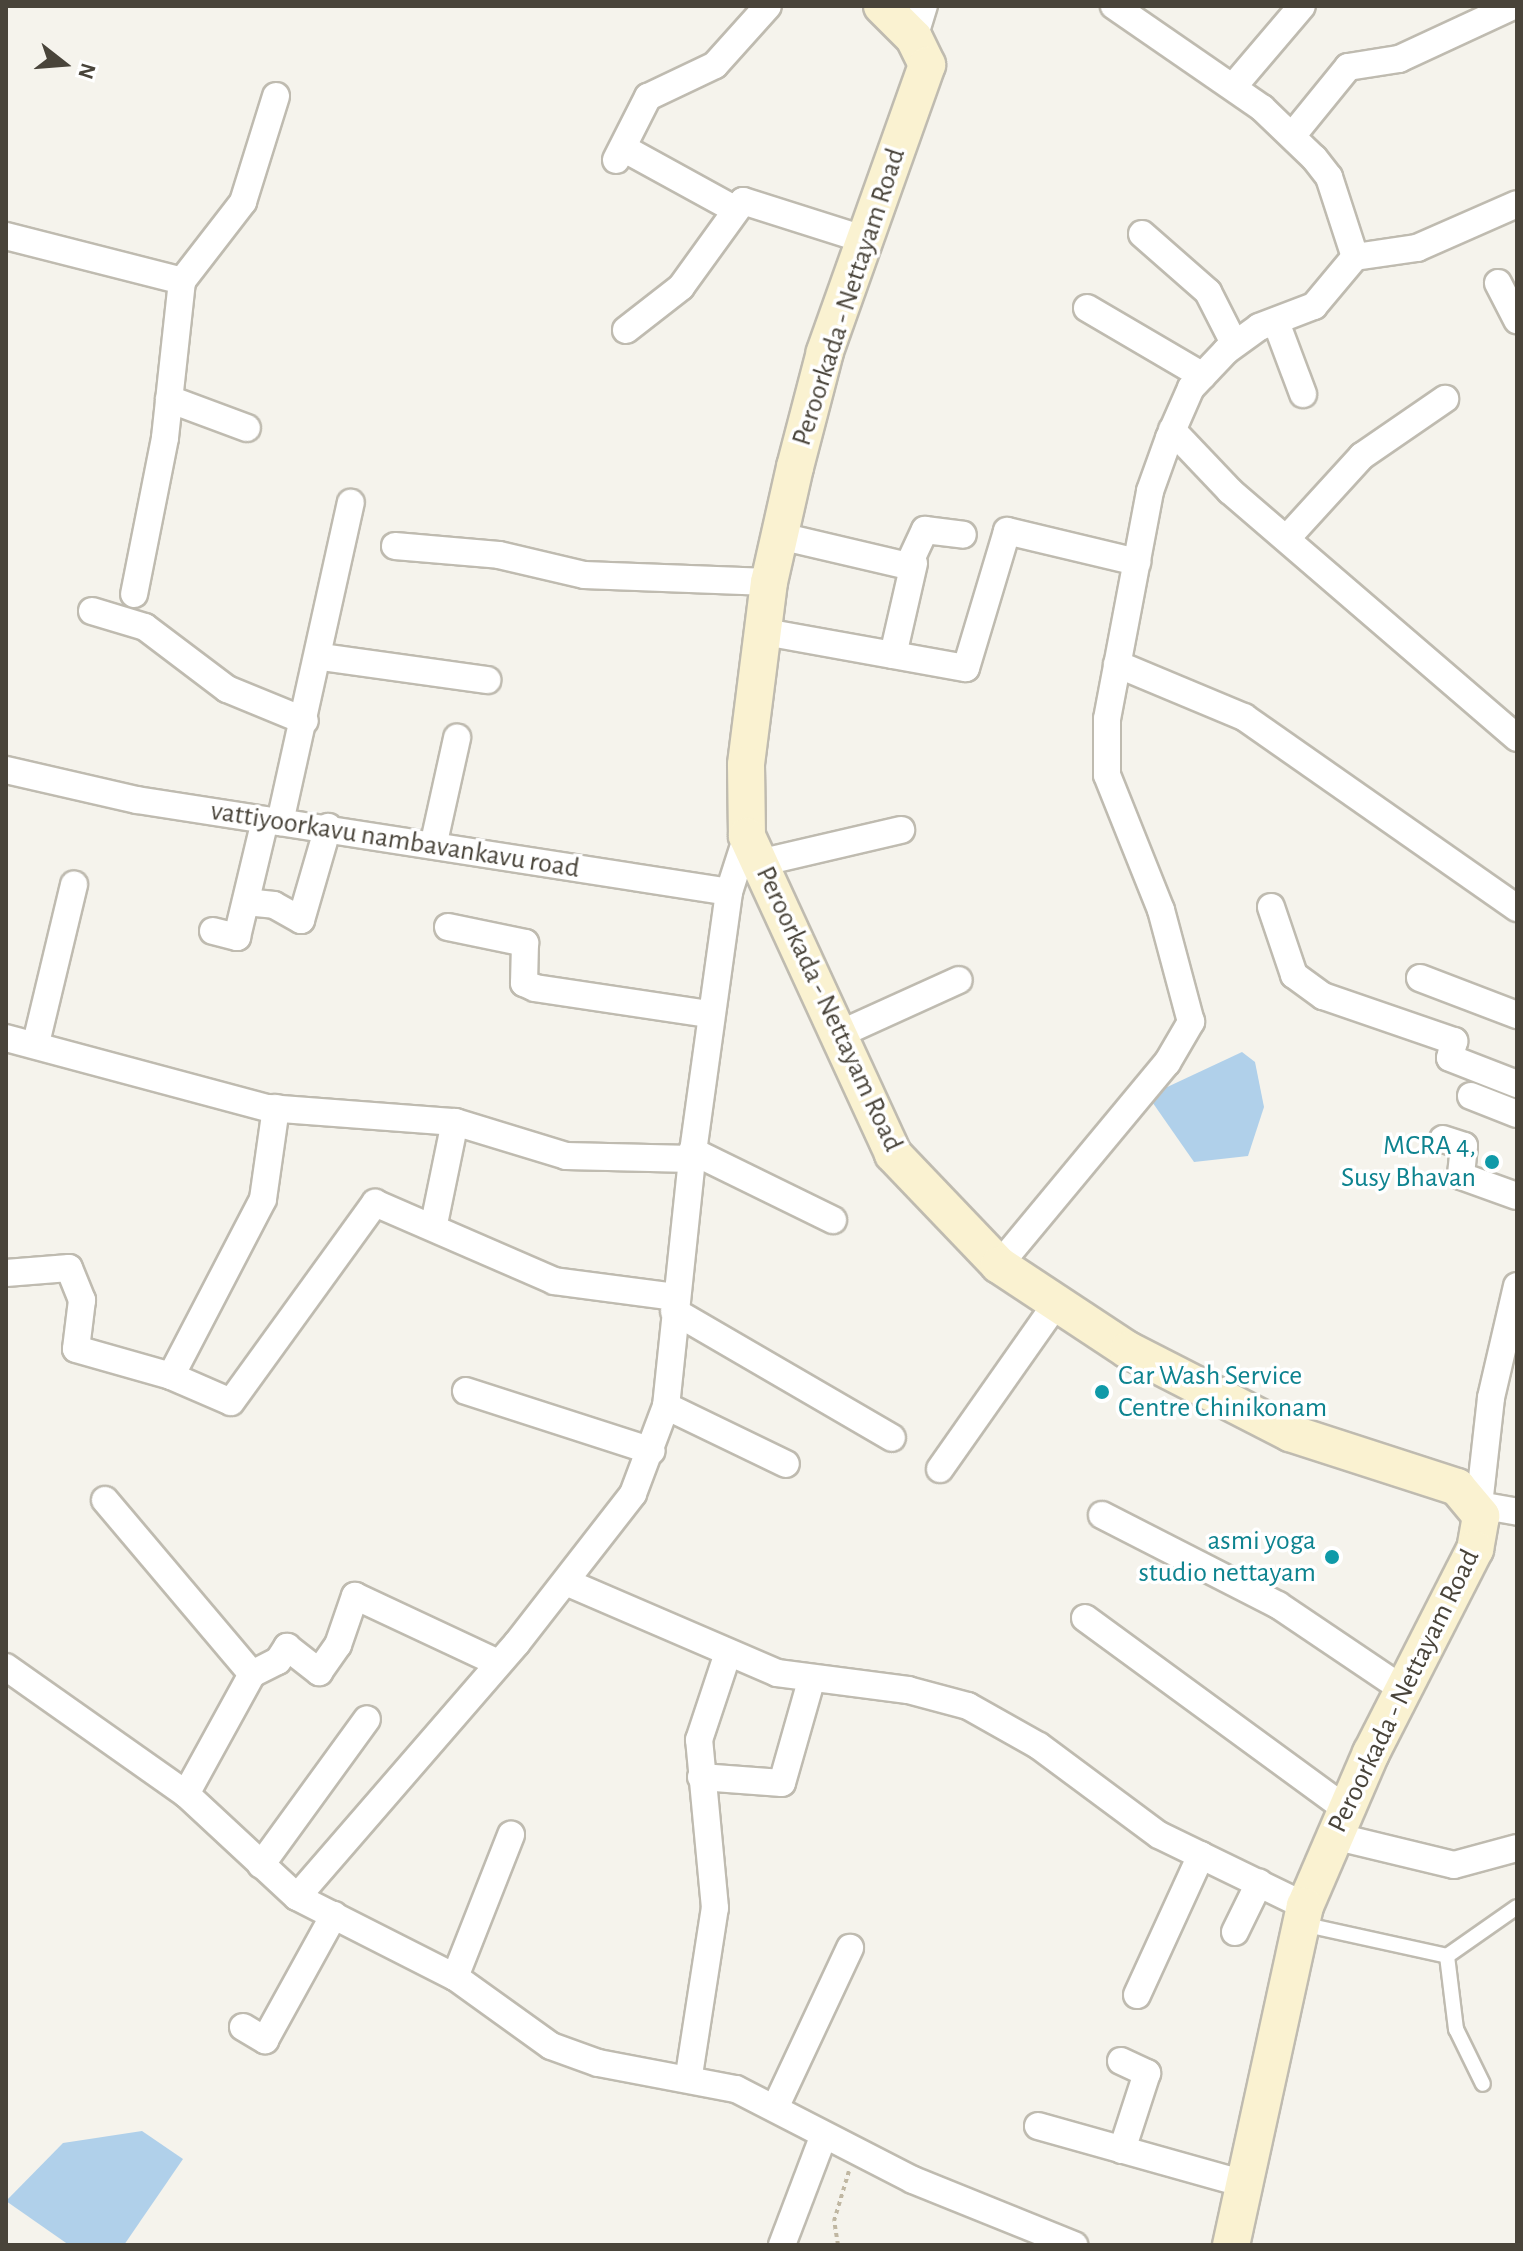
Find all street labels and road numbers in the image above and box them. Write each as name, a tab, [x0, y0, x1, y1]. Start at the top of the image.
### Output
street label: Peroorkada - Nettayam Road	[785, 144, 913, 450]
street label: vattiyoorkavu nambavankavu road	[208, 794, 582, 886]
street label: Peroorkada - Nettayam Road	[748, 861, 910, 1157]
street label: Peroorkada - Nettayam Road	[1321, 1544, 1487, 1838]

